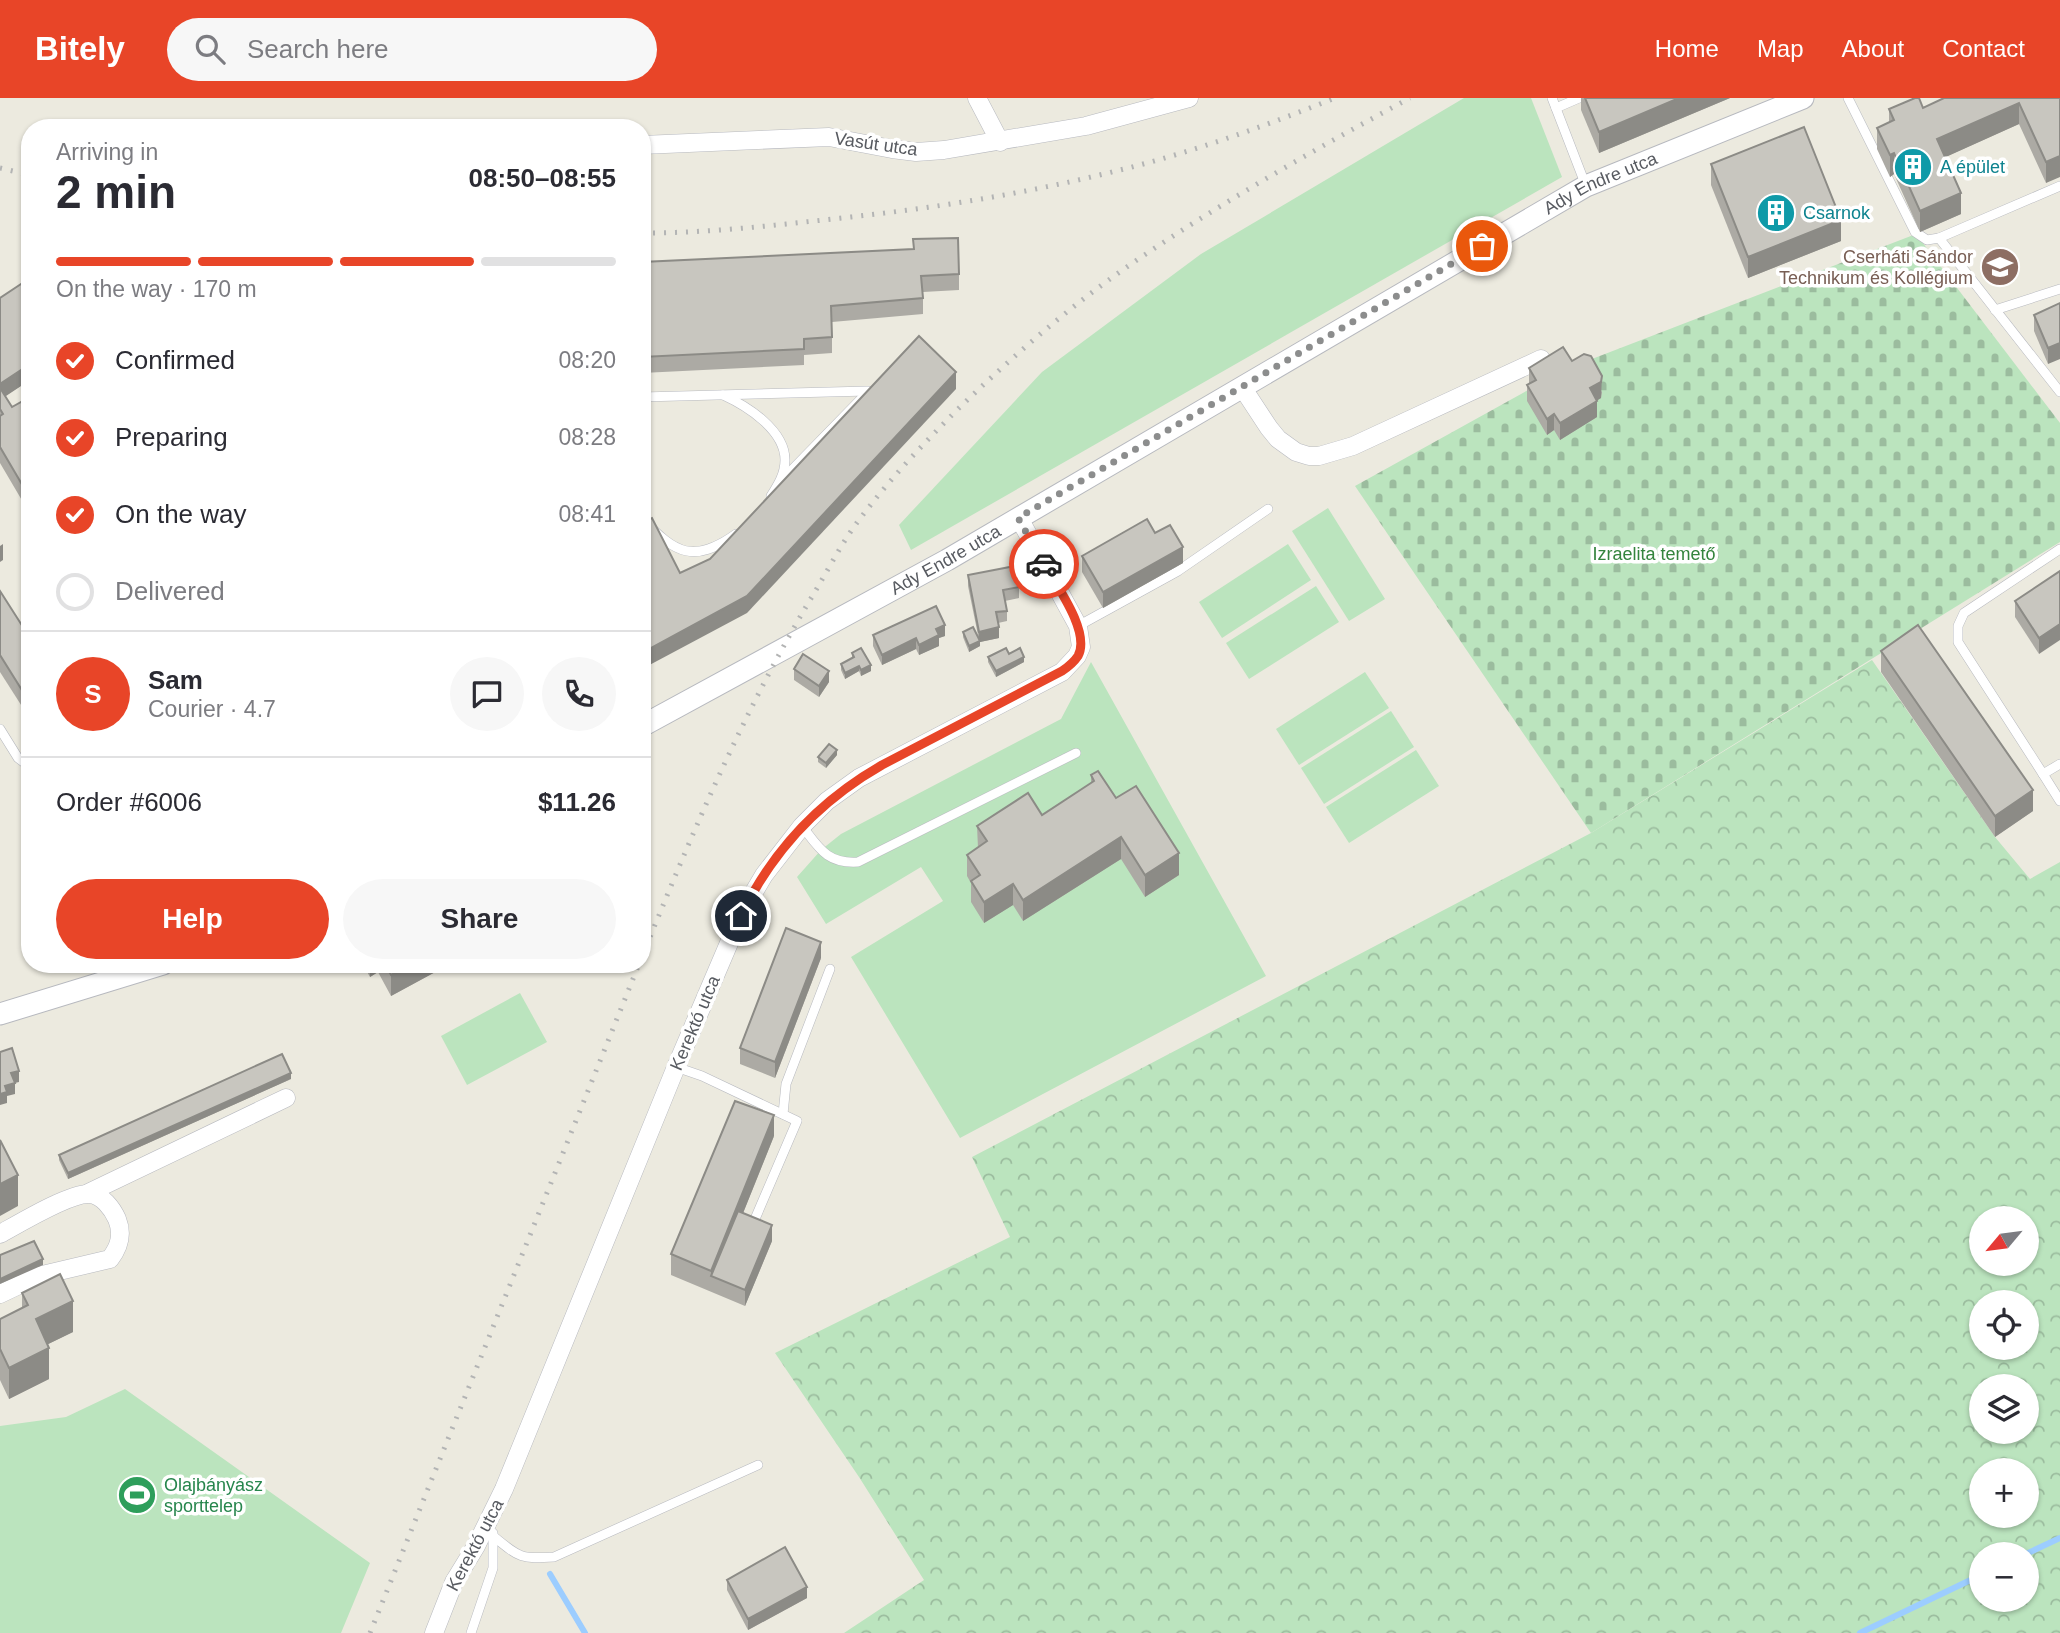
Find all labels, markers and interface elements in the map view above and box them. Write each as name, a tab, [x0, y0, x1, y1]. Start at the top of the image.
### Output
search box	[167, 18, 657, 81]
text: Bitely	[35, 30, 125, 67]
icon: search	[191, 30, 229, 68]
text: Search here	[247, 34, 389, 64]
text: Home	[1655, 35, 1719, 62]
text: Map	[1757, 35, 1804, 62]
text: About	[1842, 35, 1904, 62]
text: Contact	[1942, 35, 2025, 62]
street label: Vasút utca	[833, 128, 920, 160]
text: Arriving in	[56, 139, 158, 165]
building icon: A épület	[1892, 146, 1934, 188]
street label: Ady Endre utca	[1540, 148, 1661, 218]
place label: A épület	[1940, 157, 2005, 177]
text: 08:50–08:55	[469, 163, 616, 193]
text: 2 min	[56, 166, 176, 218]
building icon: Csarnok	[1755, 192, 1797, 234]
place label: Csarnok	[1803, 203, 1871, 223]
pin	[1452, 216, 1512, 276]
icon: bag	[1463, 227, 1501, 265]
school or university icon: Cserháti Sándor Technikum és Kollégium	[1979, 246, 2021, 288]
place label: Cserháti Sándor Technikum és Kollégium	[1779, 247, 1973, 288]
text: On the way · 170 m	[56, 276, 257, 302]
icon: check	[56, 342, 94, 380]
text: Confirmed	[115, 345, 235, 375]
text: 08:20	[558, 347, 616, 373]
icon: check	[56, 419, 94, 457]
text: Preparing	[115, 422, 228, 452]
text: 08:28	[558, 424, 616, 450]
icon: check	[56, 496, 94, 534]
text: On the way	[115, 499, 247, 529]
text: 08:41	[558, 501, 616, 527]
street label: Ady Endre utca	[887, 520, 1005, 599]
courier	[1009, 529, 1079, 599]
park label: Izraelita temető	[1592, 544, 1716, 564]
icon: car	[1025, 545, 1063, 583]
text: Delivered	[115, 576, 225, 606]
button: chat	[450, 657, 524, 731]
button: phone	[542, 657, 616, 731]
text: Sam	[148, 665, 203, 695]
text: S	[84, 679, 102, 709]
text: Courier · 4.7	[148, 696, 276, 722]
text: Order #6006	[56, 787, 202, 817]
text: $11.26	[538, 787, 616, 817]
button: Help	[56, 879, 329, 959]
button: Share	[343, 879, 616, 959]
pin	[711, 886, 771, 946]
icon: home	[722, 897, 760, 935]
street label: Kerektó utca	[666, 972, 724, 1073]
north arrow	[1969, 1206, 2039, 1276]
map controls	[1969, 1206, 2039, 1612]
button: locate	[1969, 1290, 2039, 1360]
button: layers	[1969, 1374, 2039, 1444]
button: +	[1969, 1458, 2039, 1528]
sports icon: Olajbányász sporttelep	[116, 1474, 158, 1516]
place label: Olajbányász sporttelep	[164, 1475, 263, 1516]
street label: Kerektó utca	[442, 1495, 508, 1594]
button: −	[1969, 1542, 2039, 1612]

